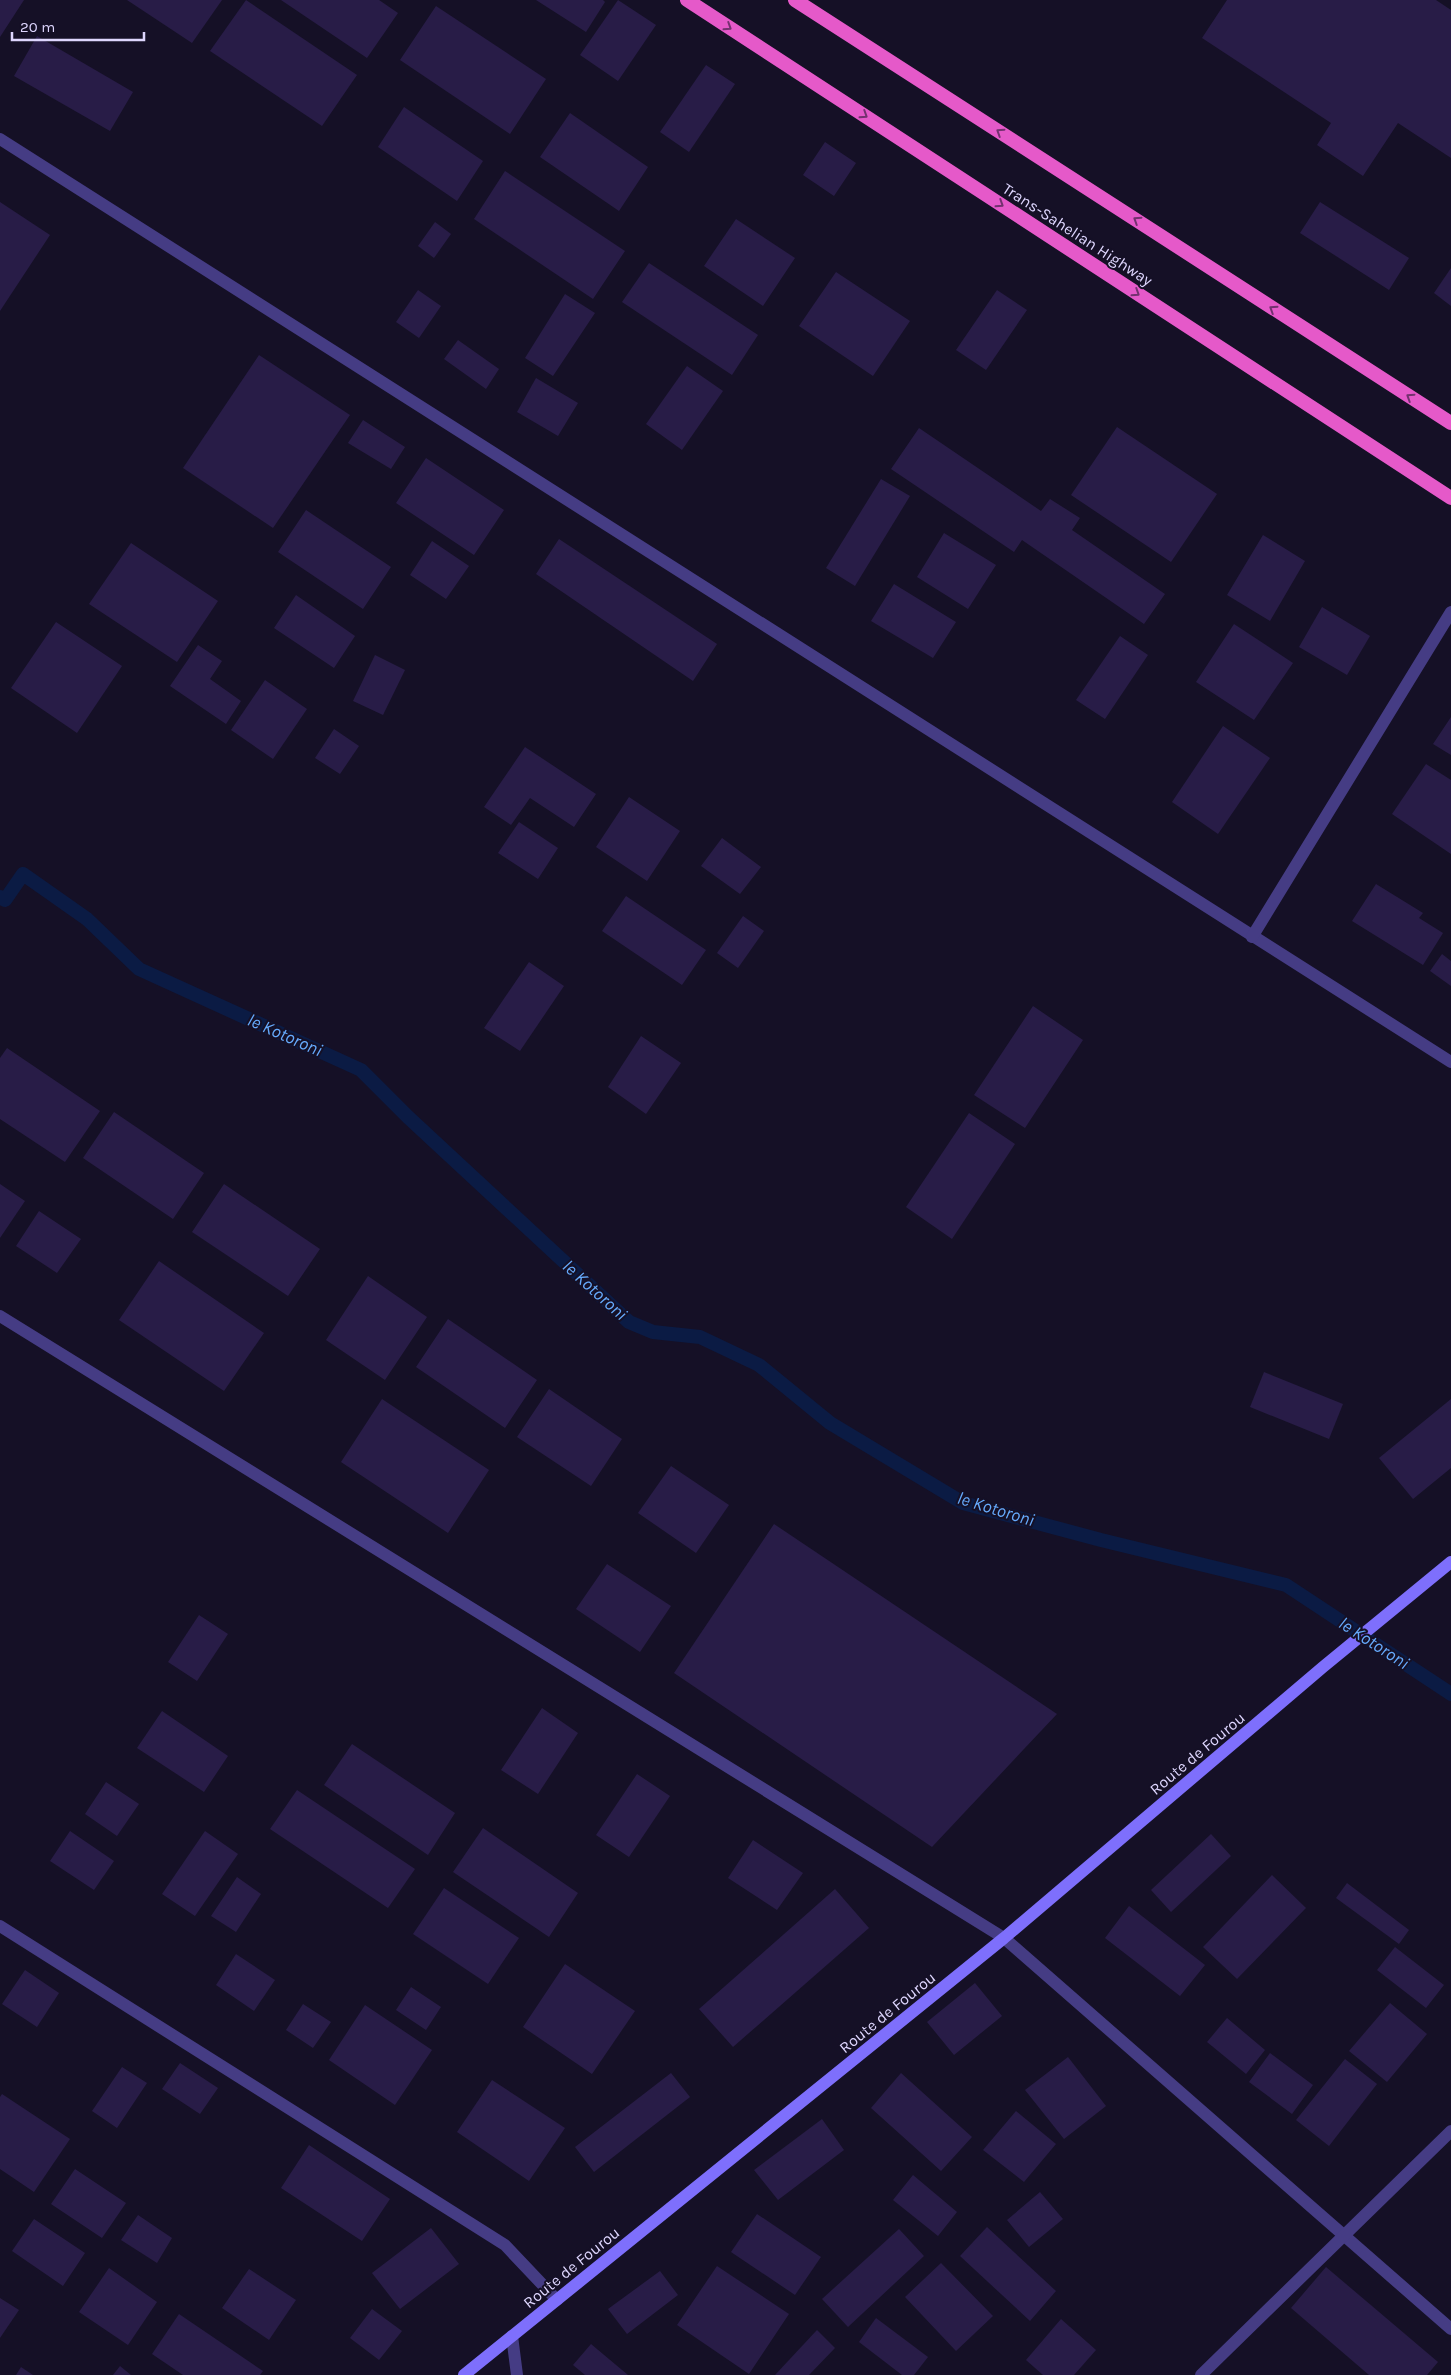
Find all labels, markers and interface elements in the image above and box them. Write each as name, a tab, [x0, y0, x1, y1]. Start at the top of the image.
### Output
scale bar	[12, 10, 145, 42]
text: 20 m	[20, 18, 55, 36]
one-way arrow	[722, 20, 731, 30]
one-way arrow	[858, 109, 868, 118]
one-way arrow	[997, 129, 1006, 139]
street label: Trans-Sahelian Highway	[999, 179, 1157, 290]
one-way arrow	[994, 198, 1004, 207]
one-way arrow	[1133, 217, 1142, 227]
one-way arrow	[1131, 286, 1140, 296]
one-way arrow	[1270, 305, 1279, 315]
one-way arrow	[1406, 393, 1415, 403]
water label: le Kotoroni	[244, 1009, 326, 1061]
water label: le Kotoroni	[558, 1255, 632, 1325]
water label: le Kotoroni	[955, 1487, 1038, 1531]
water label: le Kotoroni	[1334, 1612, 1414, 1674]
street label: Route de Fourou	[1146, 1708, 1249, 1799]
street label: Route de Fourou	[835, 1968, 939, 2057]
street label: Route de Fourou	[519, 2223, 623, 2312]

